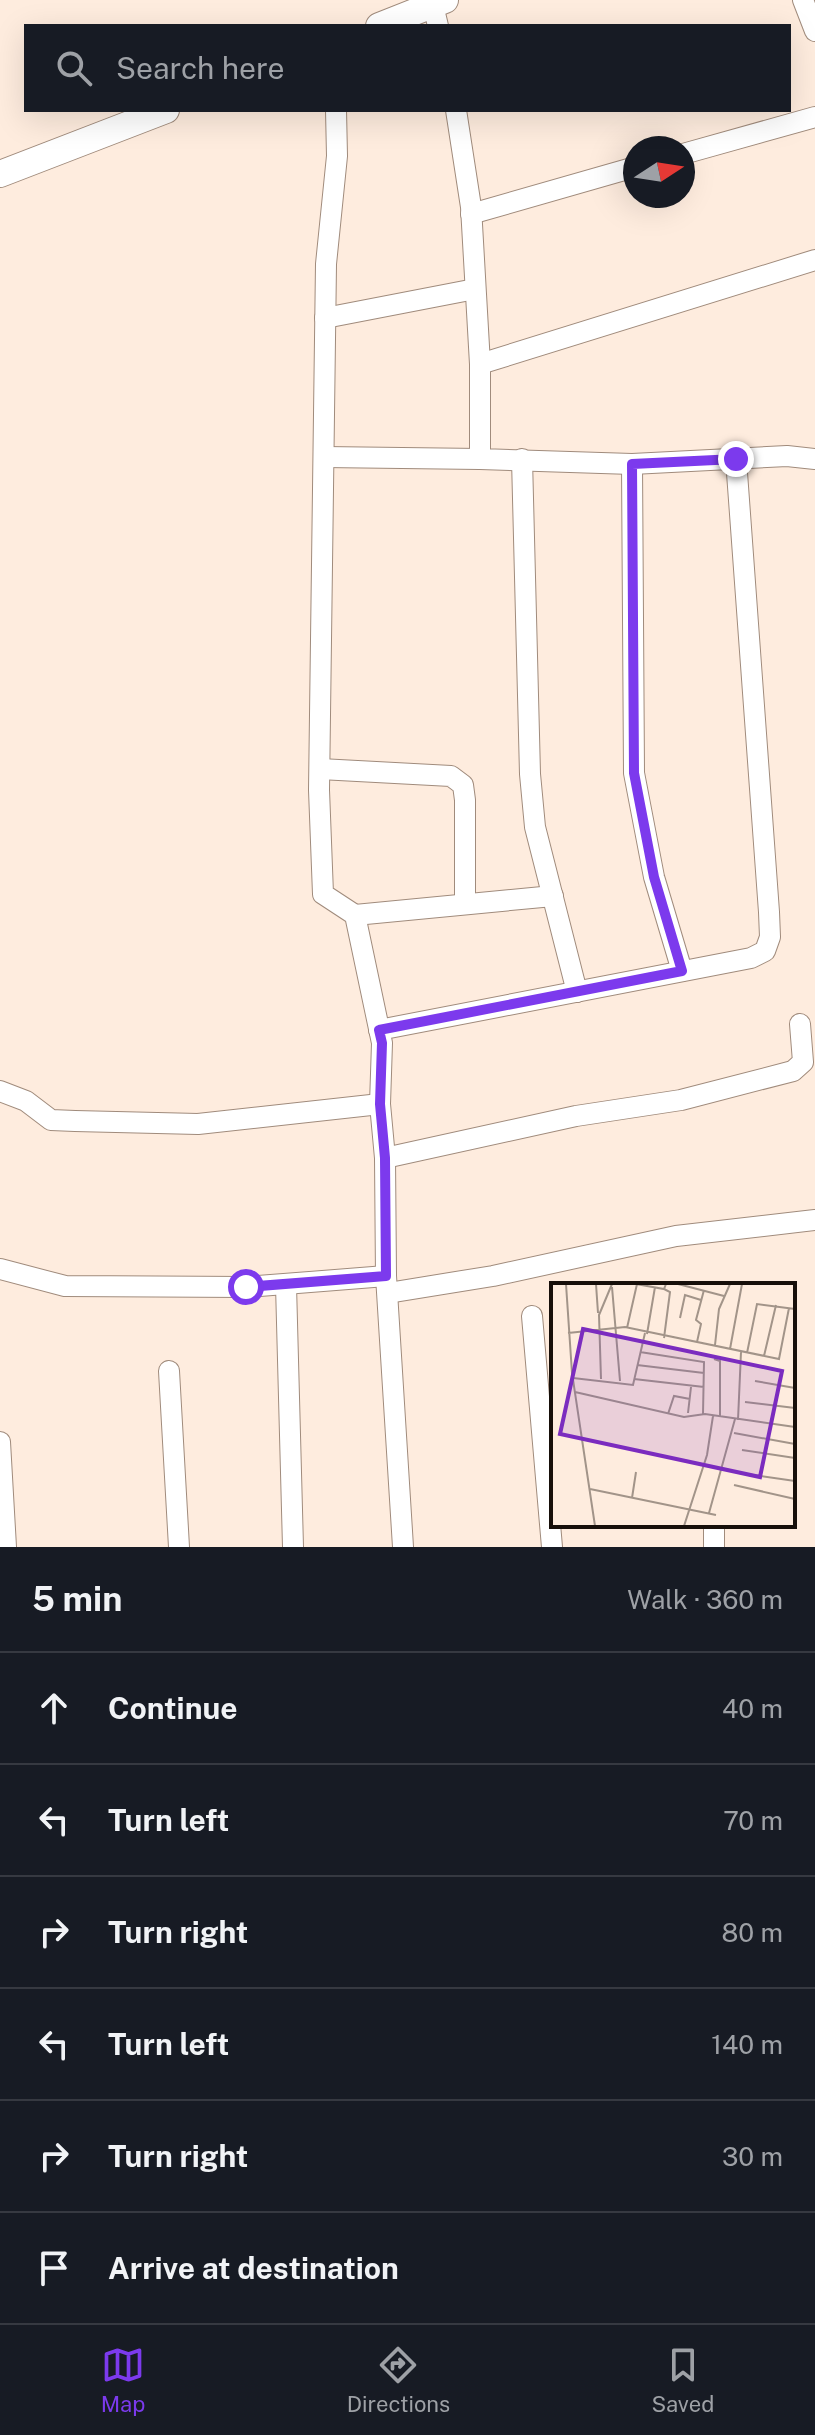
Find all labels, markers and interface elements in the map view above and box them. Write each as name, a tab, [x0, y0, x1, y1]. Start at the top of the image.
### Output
search box	[24, 24, 791, 112]
icon: search	[52, 46, 96, 90]
text: Search here	[116, 50, 284, 86]
north arrow	[623, 136, 695, 208]
route end	[718, 441, 754, 477]
route start	[228, 1269, 264, 1305]
inset map	[551, 1283, 795, 1527]
text: 5 min	[32, 1579, 122, 1619]
text: Walk · 360 m	[627, 1584, 783, 1615]
icon: ahead	[32, 1686, 76, 1730]
text: Continue	[108, 1690, 238, 1726]
text: 40 m	[722, 1693, 783, 1724]
icon: left	[32, 1798, 76, 1842]
text: Turn left	[108, 1802, 229, 1838]
text: 70 m	[723, 1805, 783, 1836]
icon: right	[32, 1910, 76, 1954]
text: Turn right	[108, 1914, 248, 1950]
text: 80 m	[722, 1917, 783, 1948]
icon: left	[32, 2022, 76, 2066]
text: Turn left	[108, 2026, 229, 2062]
text: 140 m	[711, 2029, 783, 2060]
icon: right	[32, 2134, 76, 2178]
text: Turn right	[108, 2138, 248, 2174]
text: 30 m	[722, 2141, 783, 2172]
icon: arrive	[32, 2246, 76, 2290]
text: Arrive at destination	[108, 2250, 399, 2286]
tab: Map	[101, 2343, 145, 2417]
tab: Directions	[347, 2343, 450, 2417]
tab: Saved	[651, 2343, 714, 2417]

